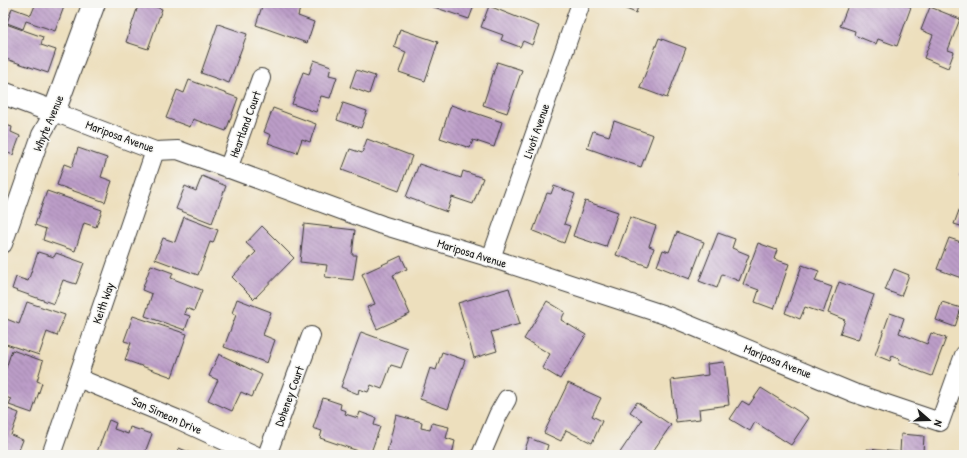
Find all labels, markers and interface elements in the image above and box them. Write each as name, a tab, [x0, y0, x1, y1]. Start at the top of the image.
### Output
street label: Heartland Court	[225, 88, 265, 160]
street label: Whyte Avenue	[29, 92, 68, 154]
street label: Livoti Avenue	[519, 101, 553, 161]
street label: Mariposa Avenue	[83, 116, 157, 156]
street label: Mariposa Avenue	[435, 234, 509, 272]
street label: Keith Way	[88, 280, 118, 326]
street label: Mariposa Avenue	[742, 340, 815, 382]
street label: Doheney Court	[270, 363, 308, 429]
street label: San Simeon Drive	[129, 392, 205, 438]
north arrow	[909, 400, 949, 440]
text: N	[931, 418, 946, 429]

